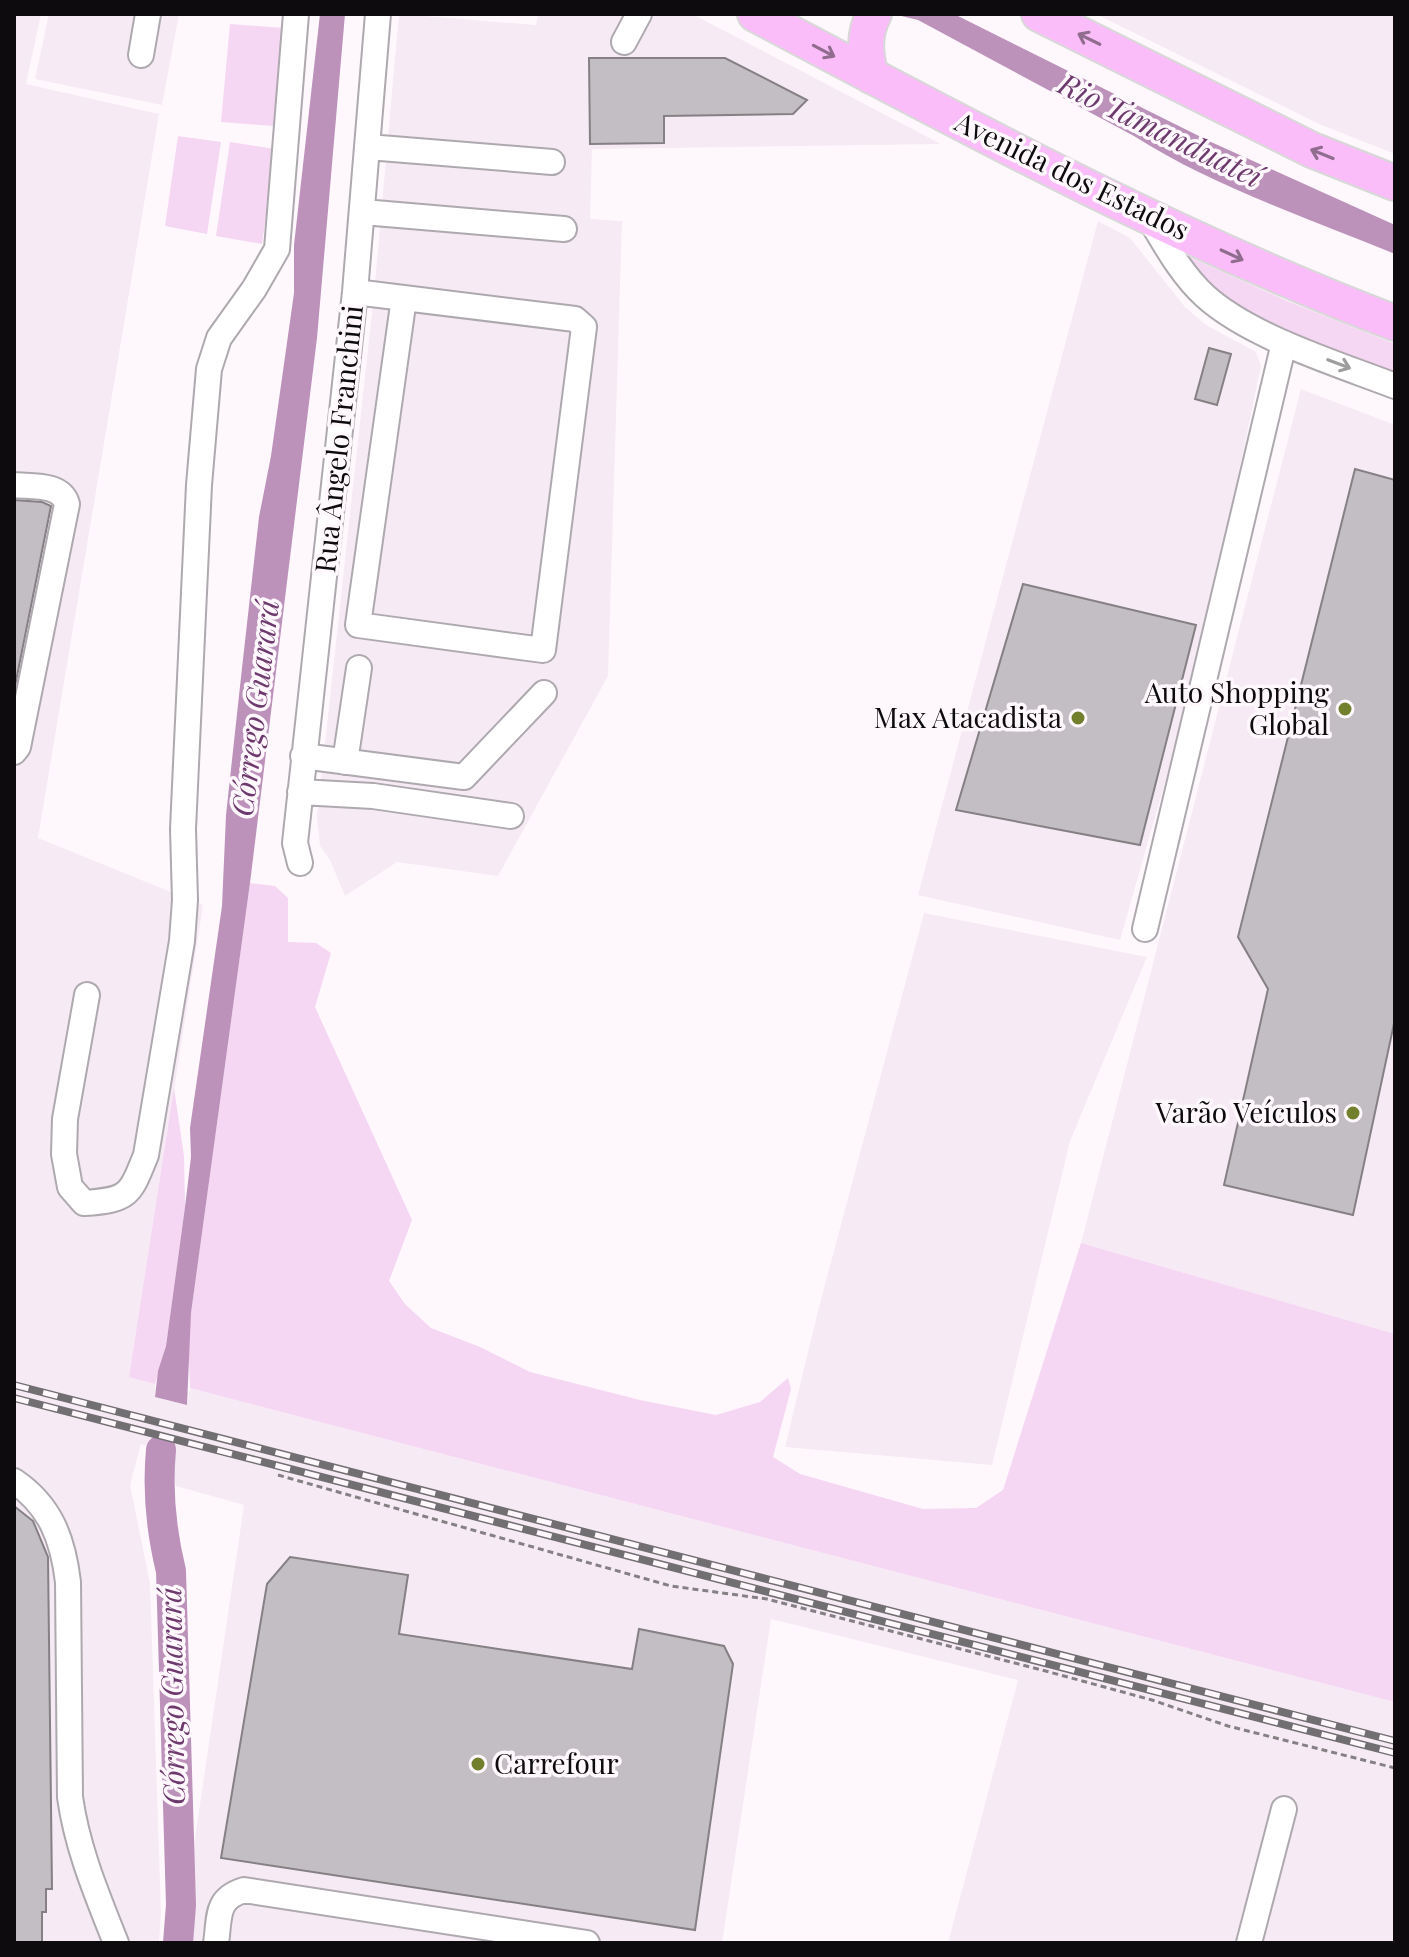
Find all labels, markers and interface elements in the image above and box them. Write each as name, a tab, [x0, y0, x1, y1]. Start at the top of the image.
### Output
one-way arrow	[1078, 31, 1102, 47]
one-way arrow	[812, 43, 835, 59]
water label: Rio Tamanduateí	[1052, 62, 1272, 197]
street label: Avenida dos Estados	[949, 102, 1196, 247]
one-way arrow	[1310, 146, 1335, 160]
one-way arrow	[1219, 248, 1243, 263]
street label: Rua Ângelo Franchini	[305, 303, 370, 575]
one-way arrow	[1326, 358, 1351, 372]
water label: Córrego Guarará	[221, 597, 287, 818]
place label: Auto Shopping Global	[1144, 673, 1329, 742]
place label: Max Atacadista	[874, 698, 1062, 735]
marker: Auto Shopping Global	[1336, 700, 1354, 718]
marker: Max Atacadista	[1069, 709, 1087, 727]
place label: Varão Veículos	[1155, 1093, 1337, 1130]
marker: Varão Veículos	[1344, 1104, 1362, 1122]
water label: Córrego Guarará	[149, 1586, 193, 1805]
place label: Carrefour	[494, 1744, 619, 1781]
marker: Carrefour	[469, 1755, 487, 1773]

